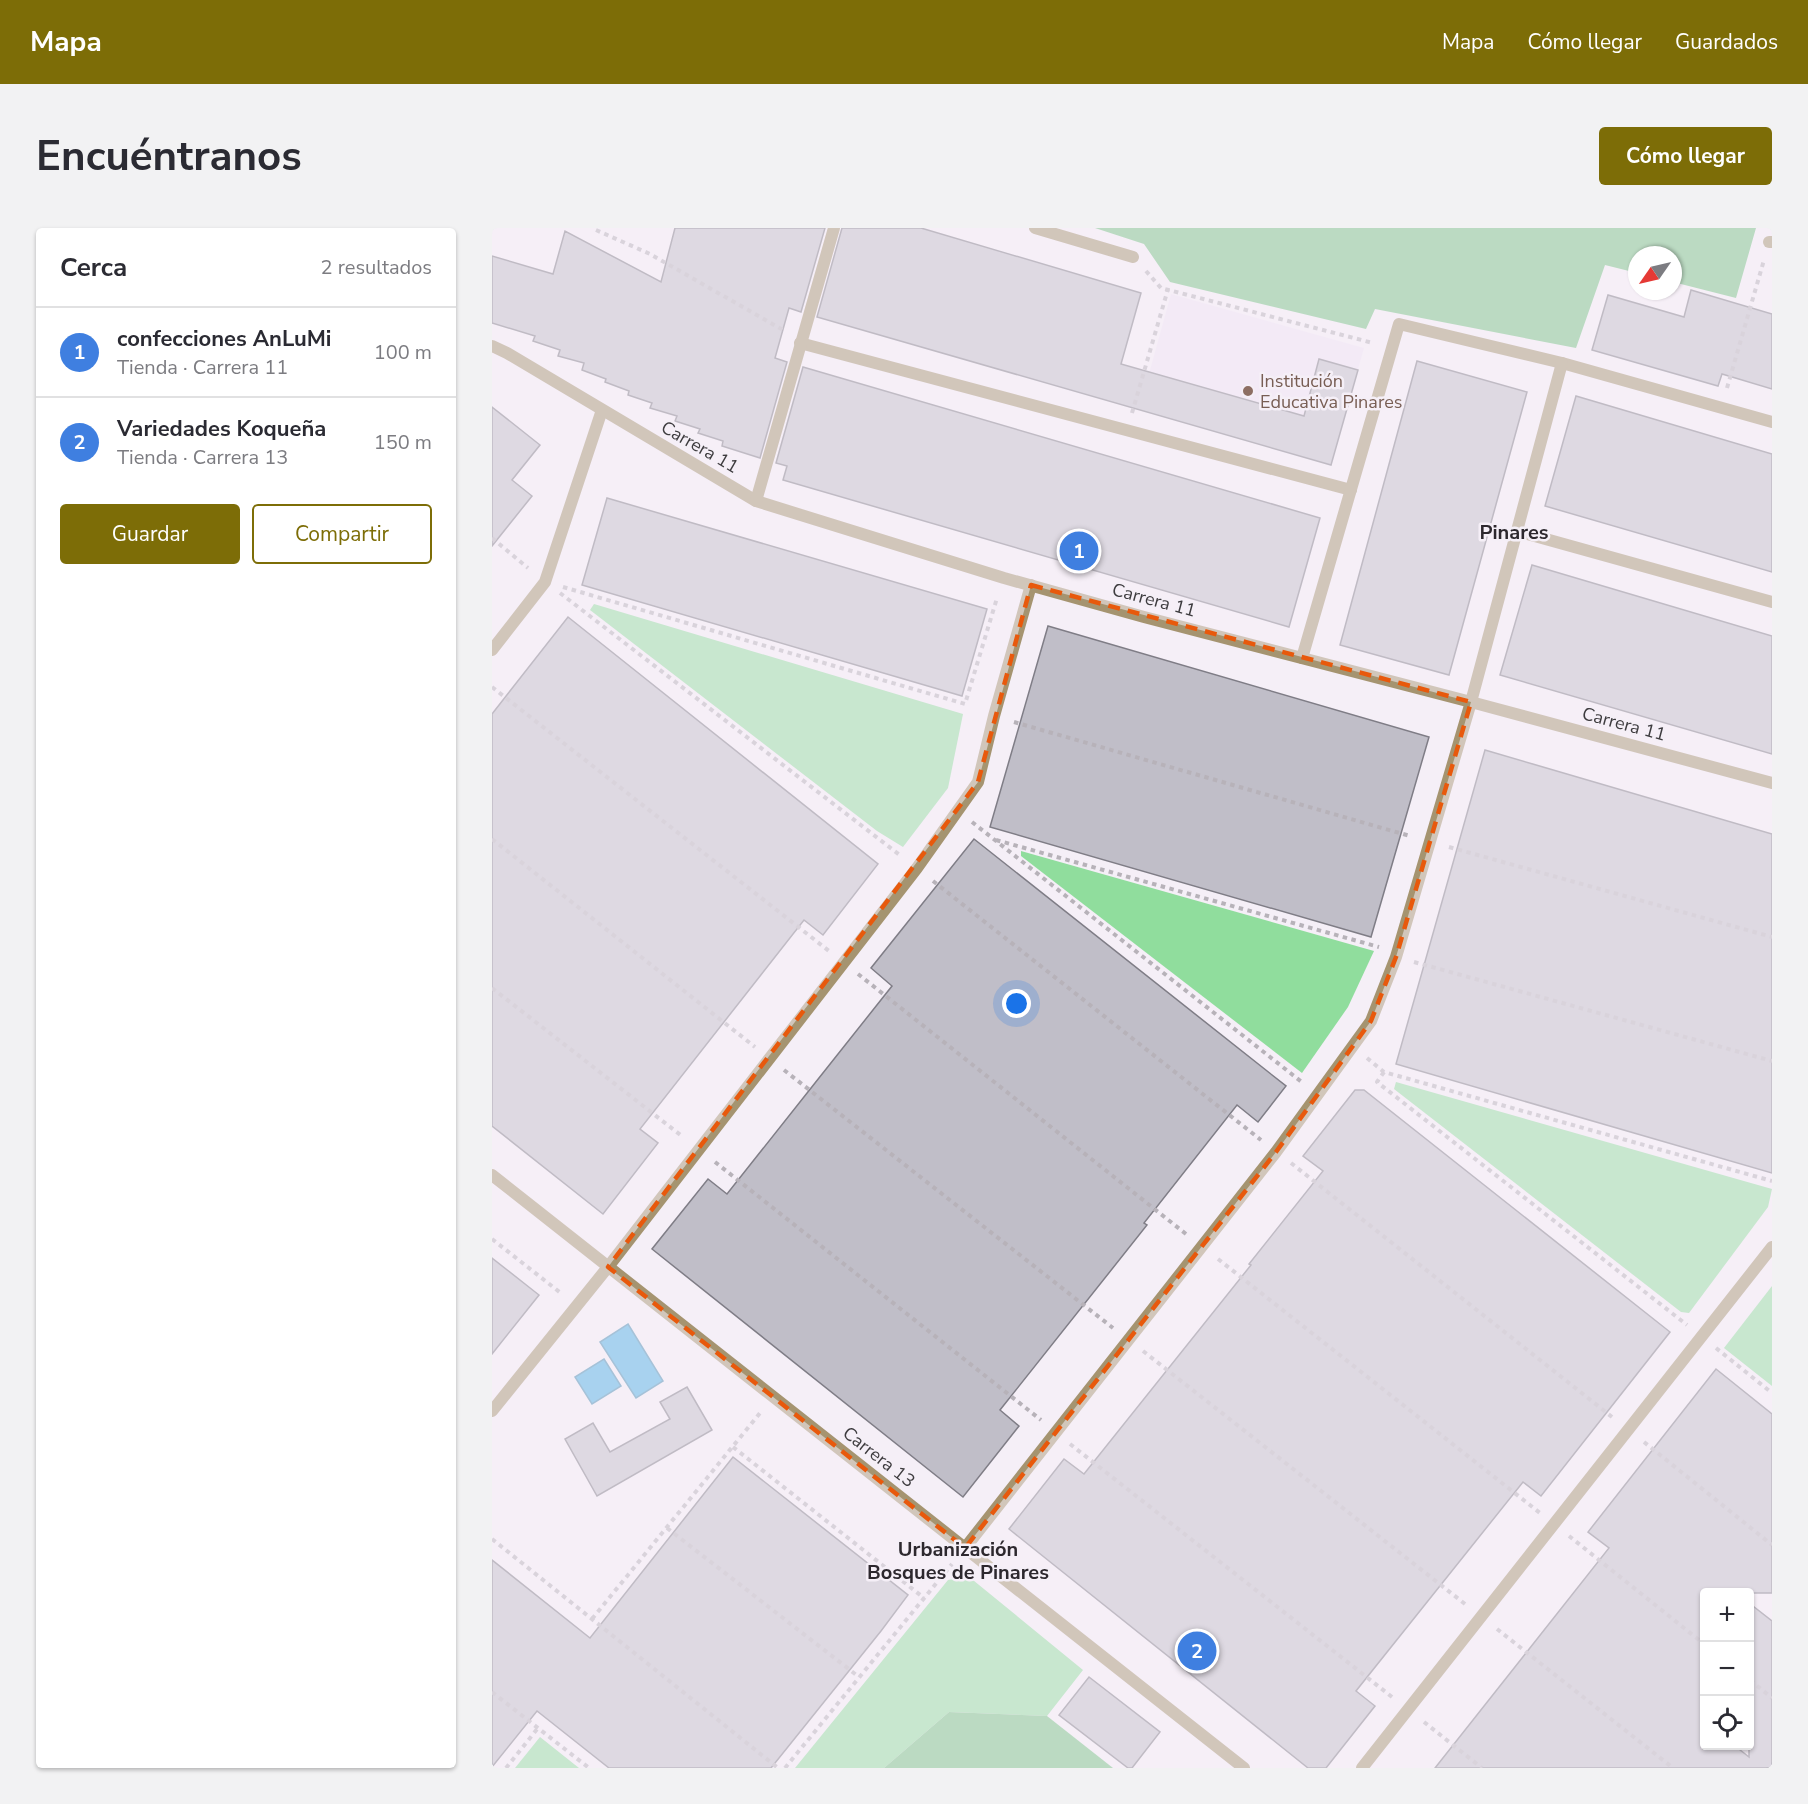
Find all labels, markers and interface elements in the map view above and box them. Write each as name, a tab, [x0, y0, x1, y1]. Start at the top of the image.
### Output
text: Mapa	[30, 23, 102, 61]
text: Mapa	[1442, 28, 1494, 56]
text: Cómo llegar	[1527, 28, 1642, 56]
text: Guardados	[1675, 28, 1778, 56]
button: Cómo llegar	[1599, 127, 1772, 185]
text: Encuéntranos	[36, 128, 302, 185]
north arrow	[1628, 246, 1682, 300]
text: Cerca	[60, 250, 127, 285]
text: 2 resultados	[321, 254, 432, 281]
text: confecciones AnLuMi	[117, 324, 331, 354]
text: 1	[74, 339, 86, 366]
text: 100 m	[374, 339, 432, 366]
text: Tienda · Carrera 11	[117, 354, 288, 381]
place label: Institución Educativa Pinares	[1260, 369, 1402, 414]
marker: Institución Educativa Pinares	[1241, 384, 1255, 398]
text: Variedades Koqueña	[117, 414, 326, 444]
street label: Carrera 11	[657, 415, 743, 479]
text: 2	[74, 429, 86, 456]
text: 150 m	[374, 429, 432, 456]
text: Tienda · Carrera 13	[117, 444, 288, 471]
button: Guardar	[60, 504, 240, 564]
button: Compartir	[252, 504, 432, 564]
district label: Pinares	[1479, 519, 1549, 546]
pin: 1	[1060, 528, 1098, 574]
street label: Carrera 11	[1109, 577, 1199, 623]
street label: Carrera 11	[1579, 701, 1669, 747]
your location	[1002, 989, 1031, 1018]
street label: Carrera 13	[838, 1421, 920, 1493]
district label: Urbanización Bosques de Pinares	[867, 1536, 1049, 1586]
map controls	[1700, 1588, 1754, 1750]
button: +	[1700, 1588, 1754, 1642]
pin: 2	[1178, 1628, 1216, 1674]
button: −	[1700, 1642, 1754, 1696]
button: locate	[1700, 1696, 1754, 1750]

